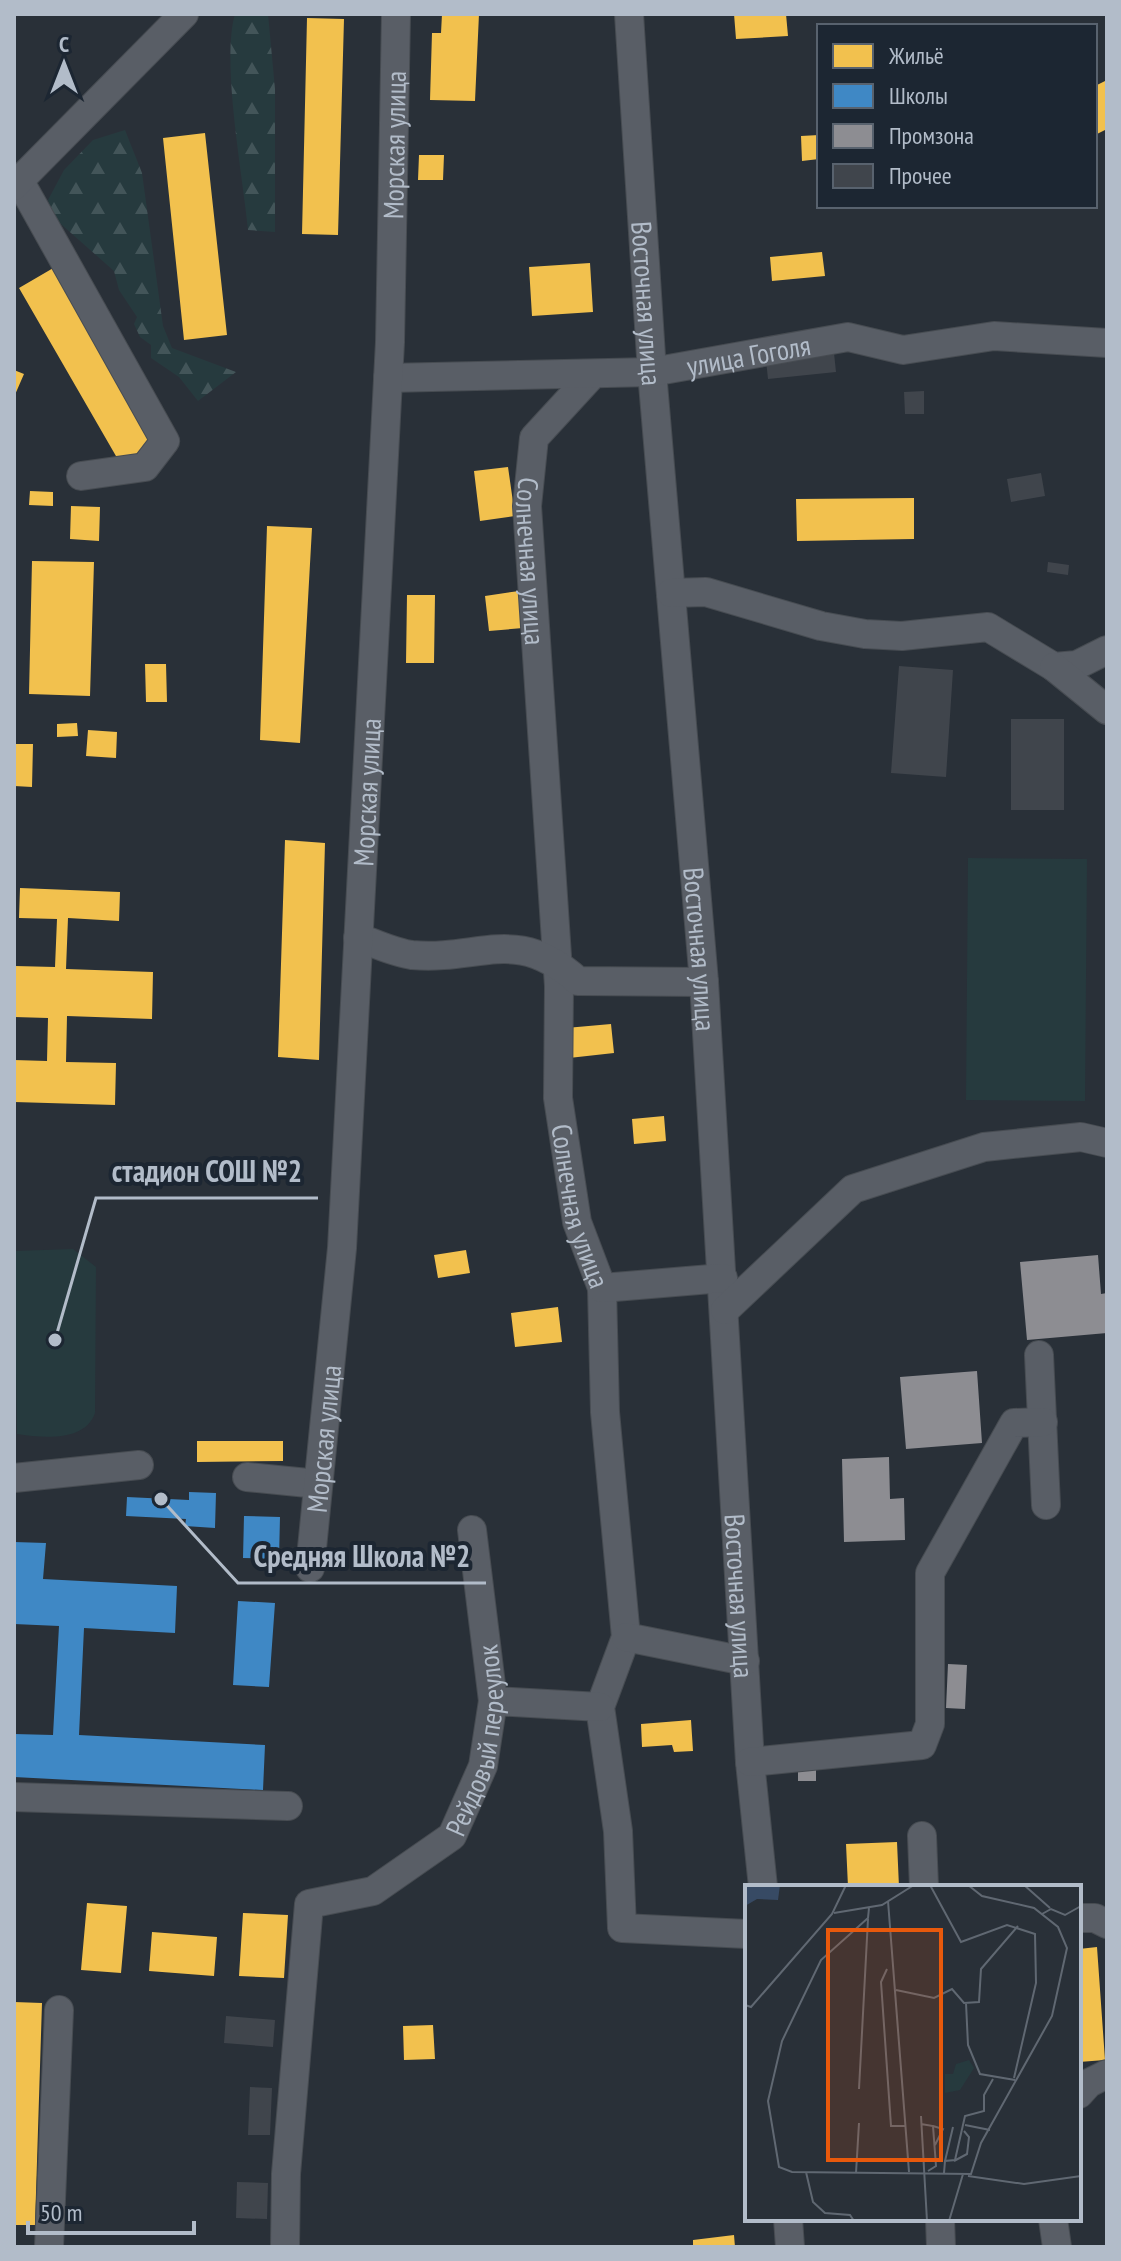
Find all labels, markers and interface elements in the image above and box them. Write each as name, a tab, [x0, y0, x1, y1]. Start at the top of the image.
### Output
north arrow	[24, 24, 104, 104]
legend	[817, 24, 1097, 208]
text: С	[59, 30, 69, 58]
text: Жильё	[888, 40, 944, 71]
street label: Морская улица	[374, 70, 413, 219]
text: Школы	[889, 80, 948, 111]
text: Промзона	[889, 120, 974, 151]
text: Прочее	[889, 160, 952, 191]
street label: Восточная улица	[624, 220, 672, 387]
street label: улица Гоголя	[683, 326, 813, 384]
street label: Солнечная улица	[508, 476, 555, 646]
street label: Морская улица	[344, 717, 389, 867]
street label: Восточная улица	[676, 866, 725, 1032]
street label: Солнечная улица	[544, 1121, 619, 1293]
callout: стадион СОШ №2	[96, 1144, 318, 1198]
text: стадион СОШ №2	[112, 1151, 302, 1190]
street label: Морская улица	[297, 1363, 349, 1514]
street label: Восточная улица	[717, 1513, 764, 1679]
callout: Средняя Школа №2	[238, 1529, 486, 1583]
text: Средняя Школа №2	[254, 1536, 470, 1575]
street label: Рейдовый переулок	[436, 1643, 511, 1841]
inset map	[745, 1885, 1081, 2221]
scale bar	[28, 2185, 194, 2235]
text: 50 m	[40, 2197, 82, 2228]

